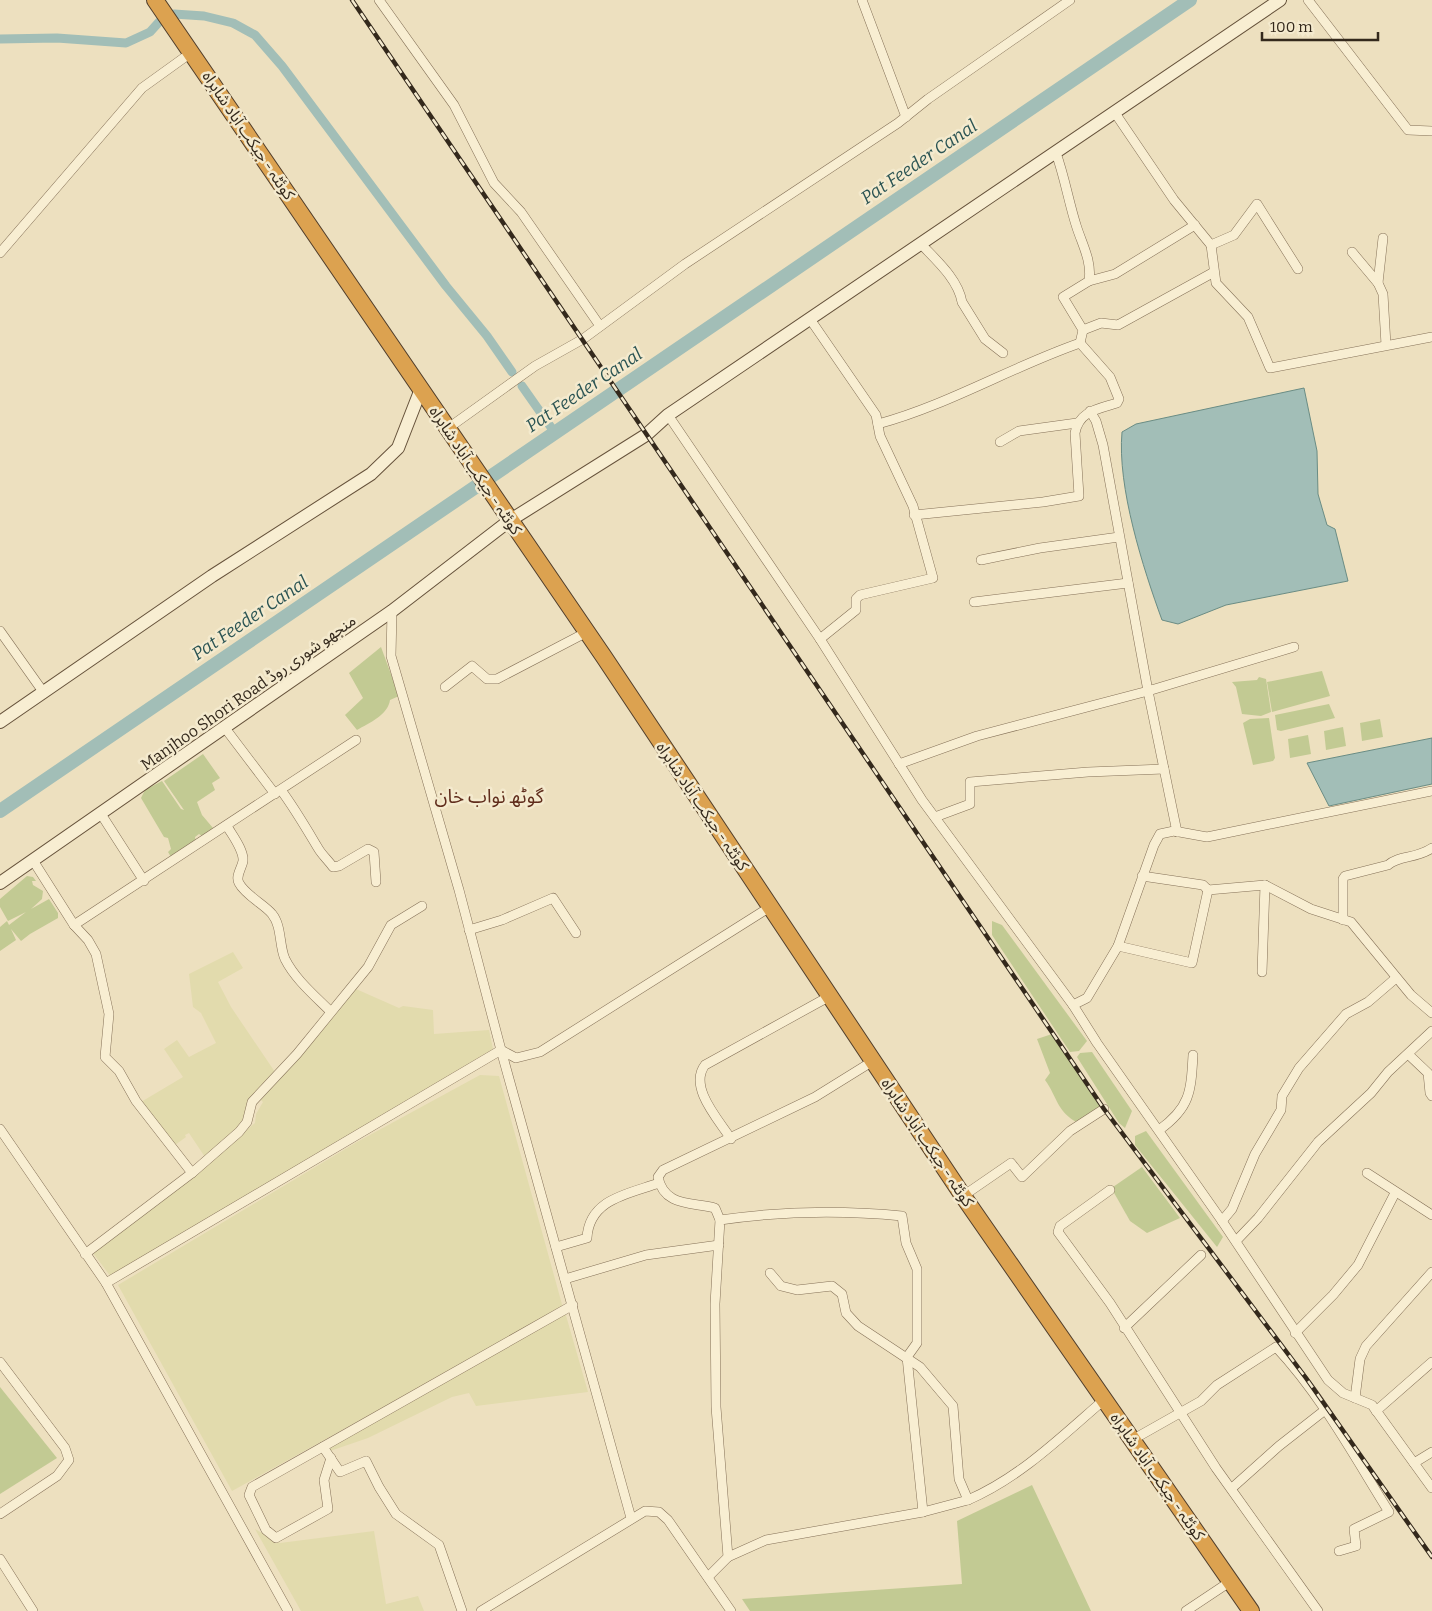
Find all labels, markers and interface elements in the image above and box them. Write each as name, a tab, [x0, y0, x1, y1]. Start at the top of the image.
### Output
scale bar	[1262, 10, 1378, 42]
text: 100 m	[1270, 18, 1313, 36]
street label: کوئٹہ - جیکب آباد شاہراہ	[198, 67, 299, 204]
water label: Pat Feeder Canal	[857, 115, 981, 209]
water label: Pat Feeder Canal	[522, 343, 646, 437]
street label: کوئٹہ - جیکب آباد شاہراہ	[425, 402, 526, 539]
water label: Pat Feeder Canal	[188, 571, 312, 665]
street label: Manjhoo Shori Road منجھو شوری روڈ	[137, 611, 359, 774]
street label: کوئٹہ - جیکب آباد شاہراہ	[652, 738, 753, 875]
district label: گوٹھ نواب خان	[435, 785, 545, 808]
street label: کوئٹہ - جیکب آباد شاہراہ	[877, 1074, 978, 1211]
street label: کوئٹہ - جیکب آباد شاہراہ	[1106, 1409, 1209, 1544]

